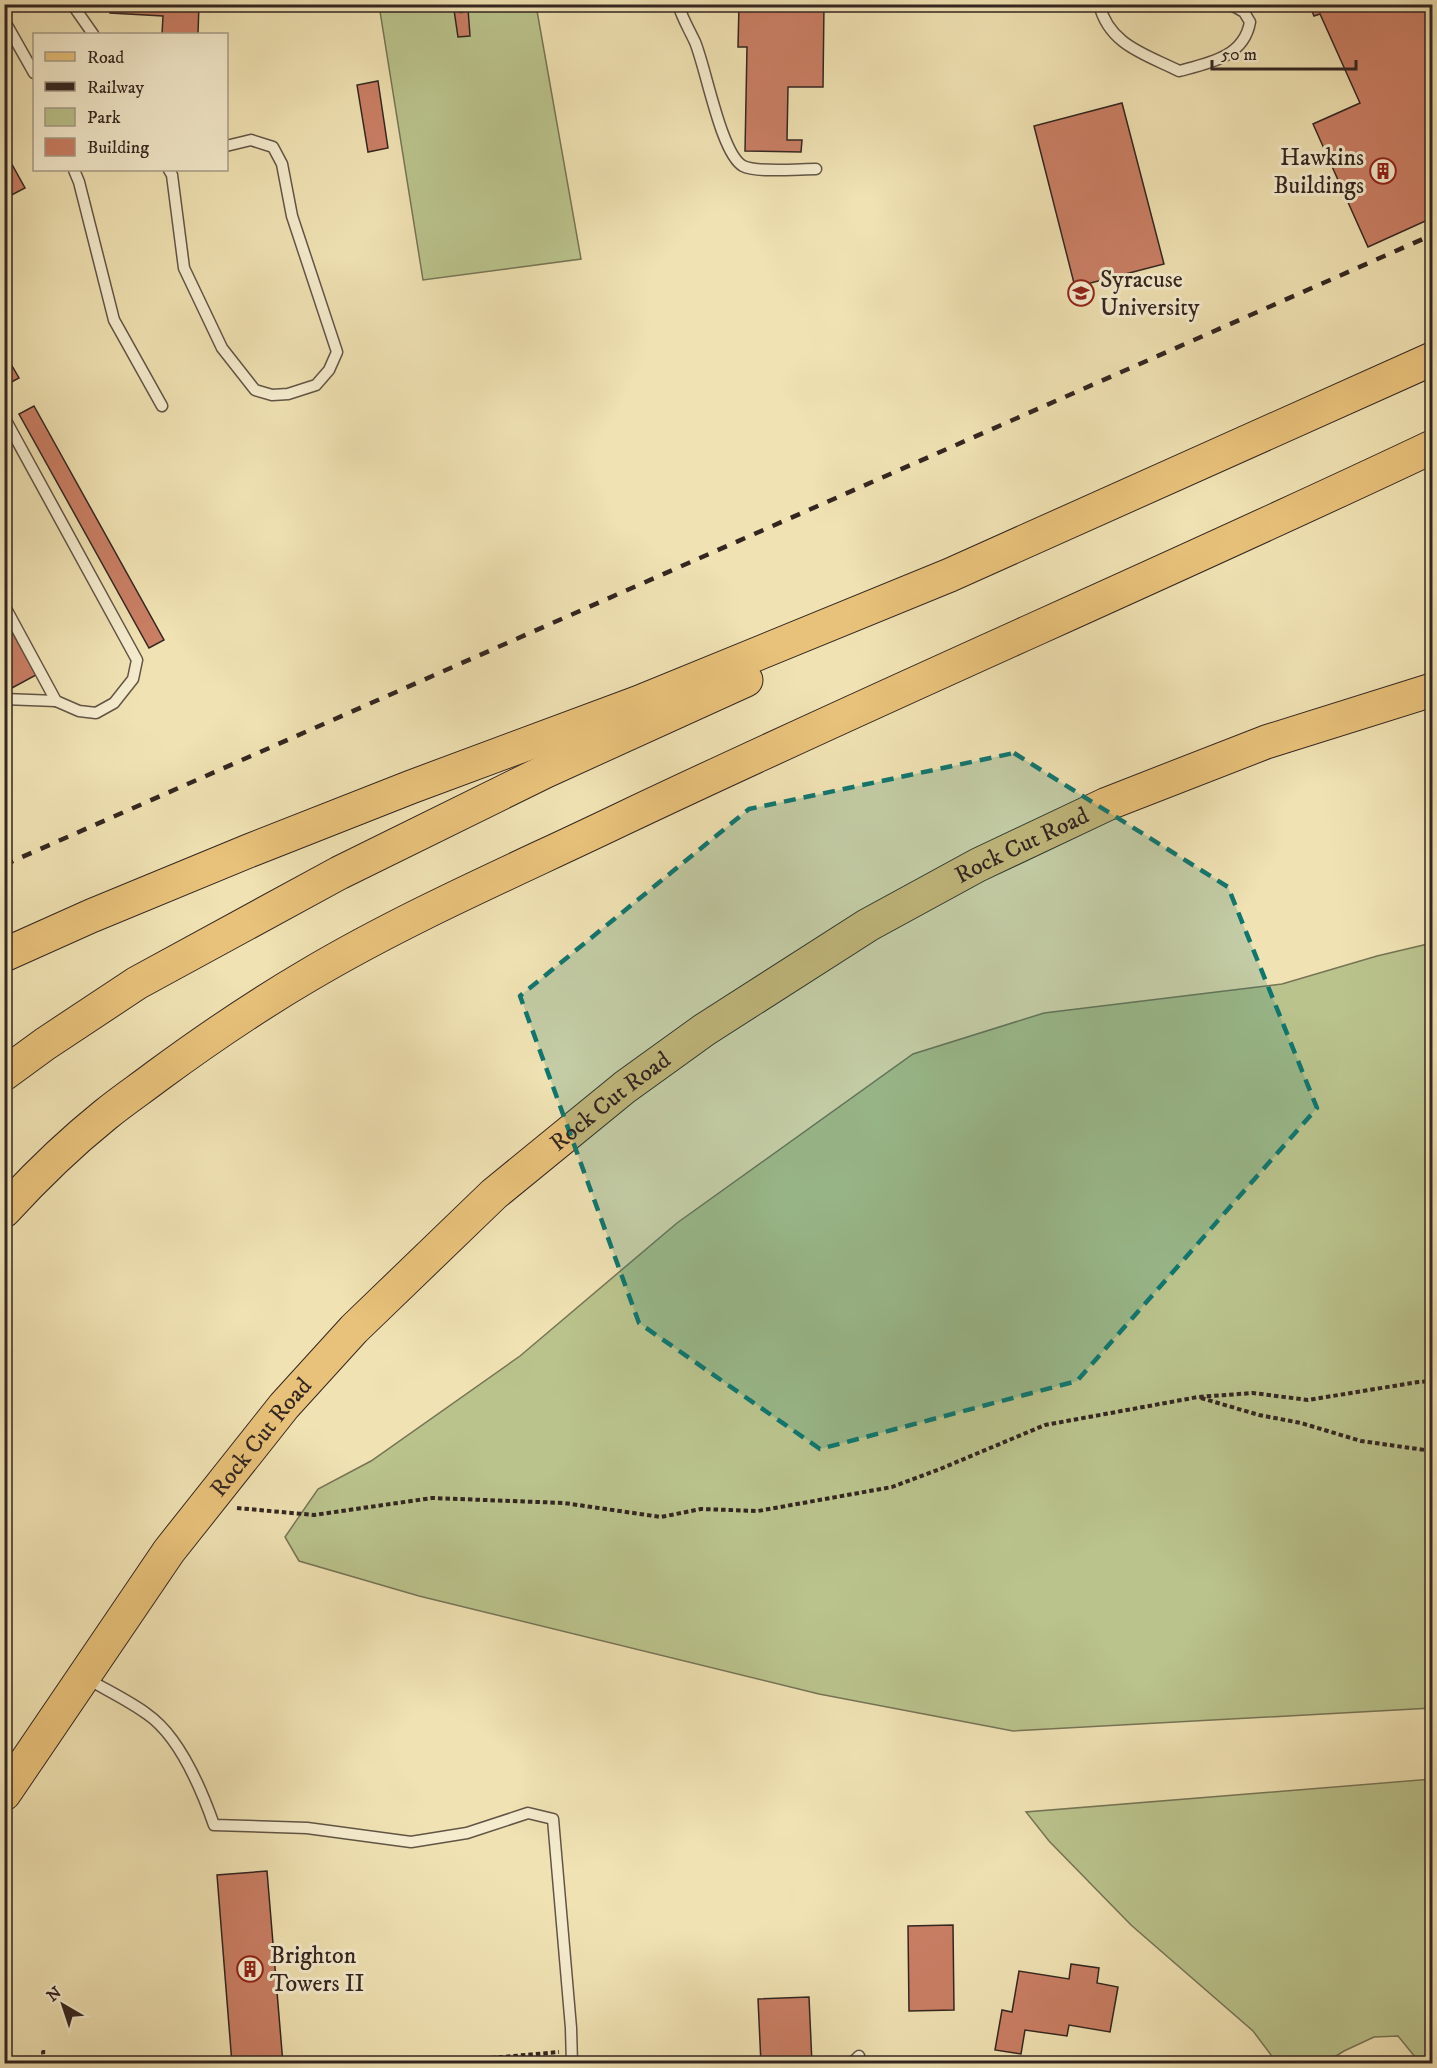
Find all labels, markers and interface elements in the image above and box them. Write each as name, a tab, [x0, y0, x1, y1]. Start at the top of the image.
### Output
legend	[33, 33, 228, 171]
scale bar	[1212, 33, 1356, 71]
text: 50 m	[1221, 44, 1257, 66]
text: Road	[87, 47, 124, 69]
text: Railway	[87, 77, 145, 99]
text: Park	[87, 107, 121, 129]
text: Building	[87, 137, 149, 159]
place label: Hawkins Buildings	[1273, 143, 1364, 201]
building icon: Hawkins Buildings	[1368, 156, 1398, 186]
place label: Syracuse University	[1100, 265, 1200, 323]
school or university icon: Syracuse University	[1066, 278, 1096, 308]
street label: Rock Cut Road	[950, 801, 1094, 891]
street label: Rock Cut Road	[544, 1045, 677, 1158]
street label: Rock Cut Road	[204, 1372, 319, 1503]
place label: Brighton Towers II	[270, 1941, 365, 1999]
building icon: Brighton Towers II	[235, 1954, 265, 1984]
north arrow	[33, 1975, 93, 2035]
text: N	[43, 1982, 66, 2006]

